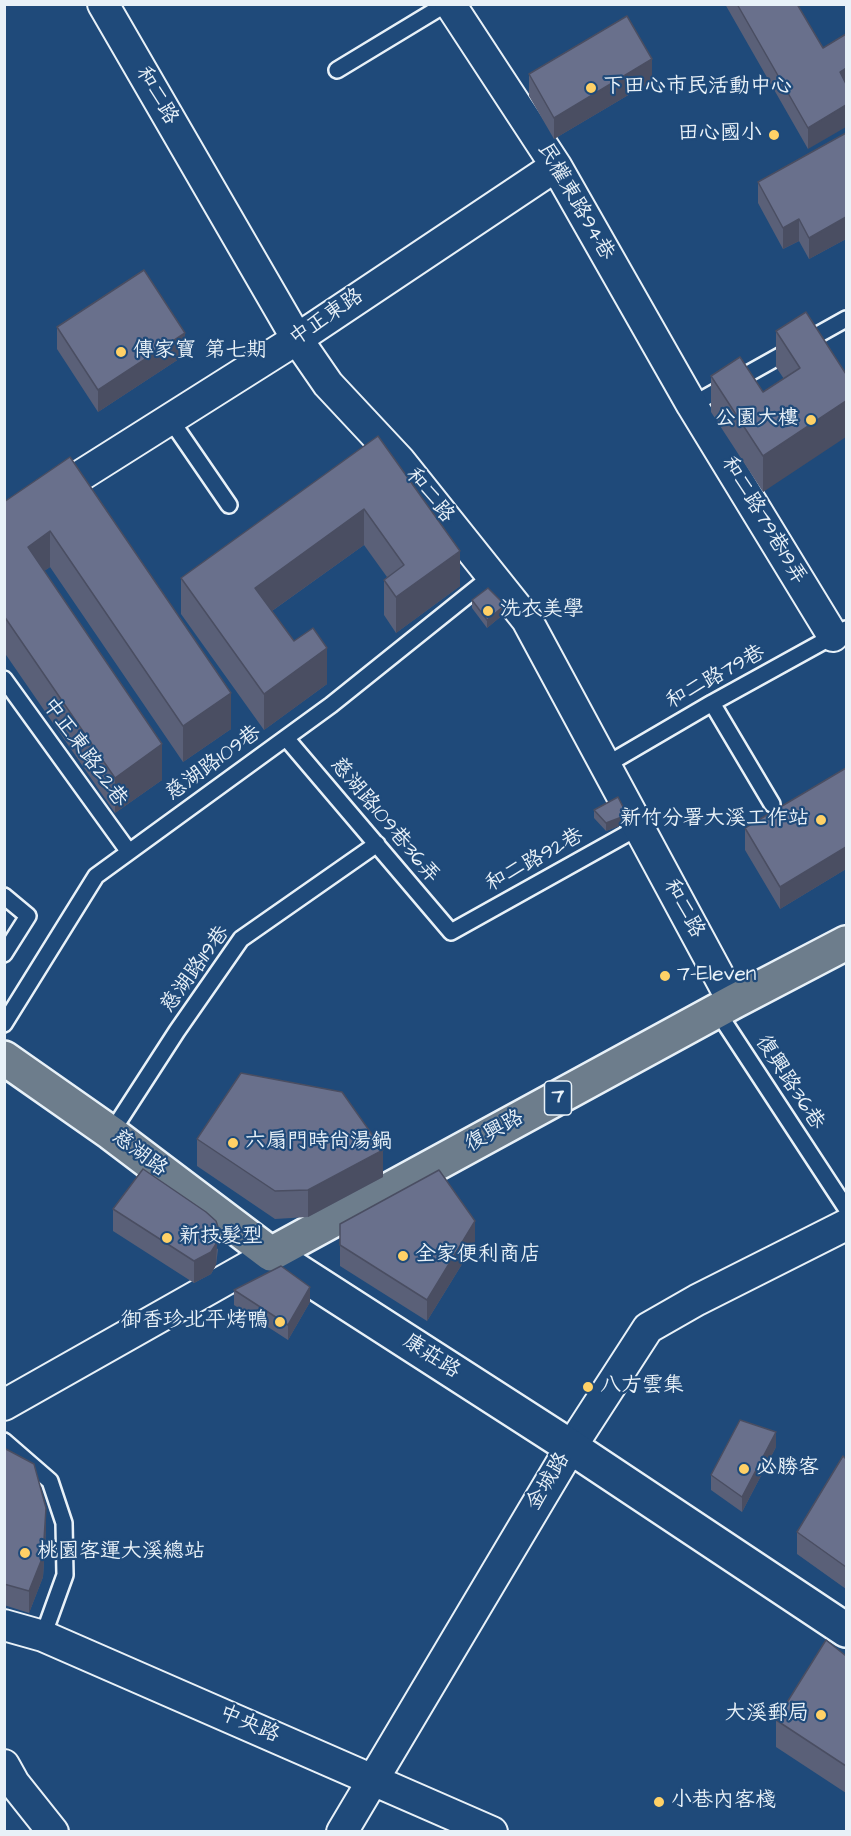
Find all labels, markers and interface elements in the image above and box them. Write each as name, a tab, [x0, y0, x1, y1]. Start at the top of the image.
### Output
street label: 和二路	[129, 62, 183, 130]
place label: 下田心市民活動中心	[603, 75, 792, 101]
marker: 下田心市民活動中心	[584, 81, 598, 95]
place label: 田心國小	[678, 122, 762, 148]
marker: 田心國小	[767, 128, 781, 142]
street label: 民權東路94巷	[531, 139, 619, 265]
street label: 中正東路	[285, 284, 369, 352]
place label: 傳家寶 第七期	[133, 339, 267, 365]
marker: 傳家寶 第七期	[114, 345, 128, 359]
place label: 公園大樓	[715, 407, 799, 433]
marker: 公園大樓	[804, 413, 818, 427]
street label: 和二路79巷19弄	[715, 453, 811, 589]
street label: 和二路	[399, 464, 459, 528]
place label: 洗衣美學	[500, 598, 584, 624]
marker: 洗衣美學	[481, 604, 495, 618]
street label: 和二路79巷	[662, 641, 770, 715]
street label: 中正東路22巷	[36, 693, 132, 813]
street label: 慈湖路109巷	[161, 721, 267, 807]
street label: 慈湖路109巷36弄	[324, 753, 444, 889]
place label: 新竹分署大溪工作站	[620, 807, 809, 833]
marker: 新竹分署大溪工作站	[814, 813, 828, 827]
street label: 和二路92巷	[482, 824, 588, 898]
street label: 和二路	[657, 875, 709, 943]
street label: 慈湖路119巷	[156, 922, 236, 1018]
place label: 7-Eleven	[677, 963, 756, 989]
marker: 7-Eleven	[658, 969, 672, 983]
street label: 復興路36巷	[749, 1031, 829, 1135]
road number: 7	[544, 1081, 572, 1115]
street label: 復興路	[461, 1106, 529, 1158]
street label: 慈湖路	[106, 1125, 172, 1183]
place label: 六扇門時尚湯鍋	[245, 1130, 392, 1156]
marker: 六扇門時尚湯鍋	[226, 1136, 240, 1150]
place label: 新技髮型	[179, 1225, 263, 1251]
marker: 新技髮型	[160, 1231, 174, 1245]
place label: 全家便利商店	[415, 1243, 541, 1269]
marker: 全家便利商店	[396, 1249, 410, 1263]
place label: 御香珍北平烤鴨	[121, 1309, 268, 1335]
marker: 御香珍北平烤鴨	[273, 1315, 287, 1329]
street label: 康莊路	[398, 1329, 464, 1385]
place label: 八方雲集	[600, 1374, 684, 1400]
marker: 八方雲集	[581, 1380, 595, 1394]
street label: 金城路	[522, 1449, 576, 1515]
place label: 必勝客	[756, 1456, 819, 1482]
marker: 必勝客	[737, 1462, 751, 1476]
place label: 桃園客運大溪總站	[37, 1540, 205, 1566]
marker: 桃園客運大溪總站	[18, 1546, 32, 1560]
street label: 中央路	[215, 1701, 283, 1749]
place label: 大溪郵局	[725, 1702, 809, 1728]
marker: 大溪郵局	[814, 1708, 828, 1722]
place label: 小巷內客棧	[671, 1789, 776, 1815]
marker: 小巷內客棧	[652, 1795, 666, 1809]

